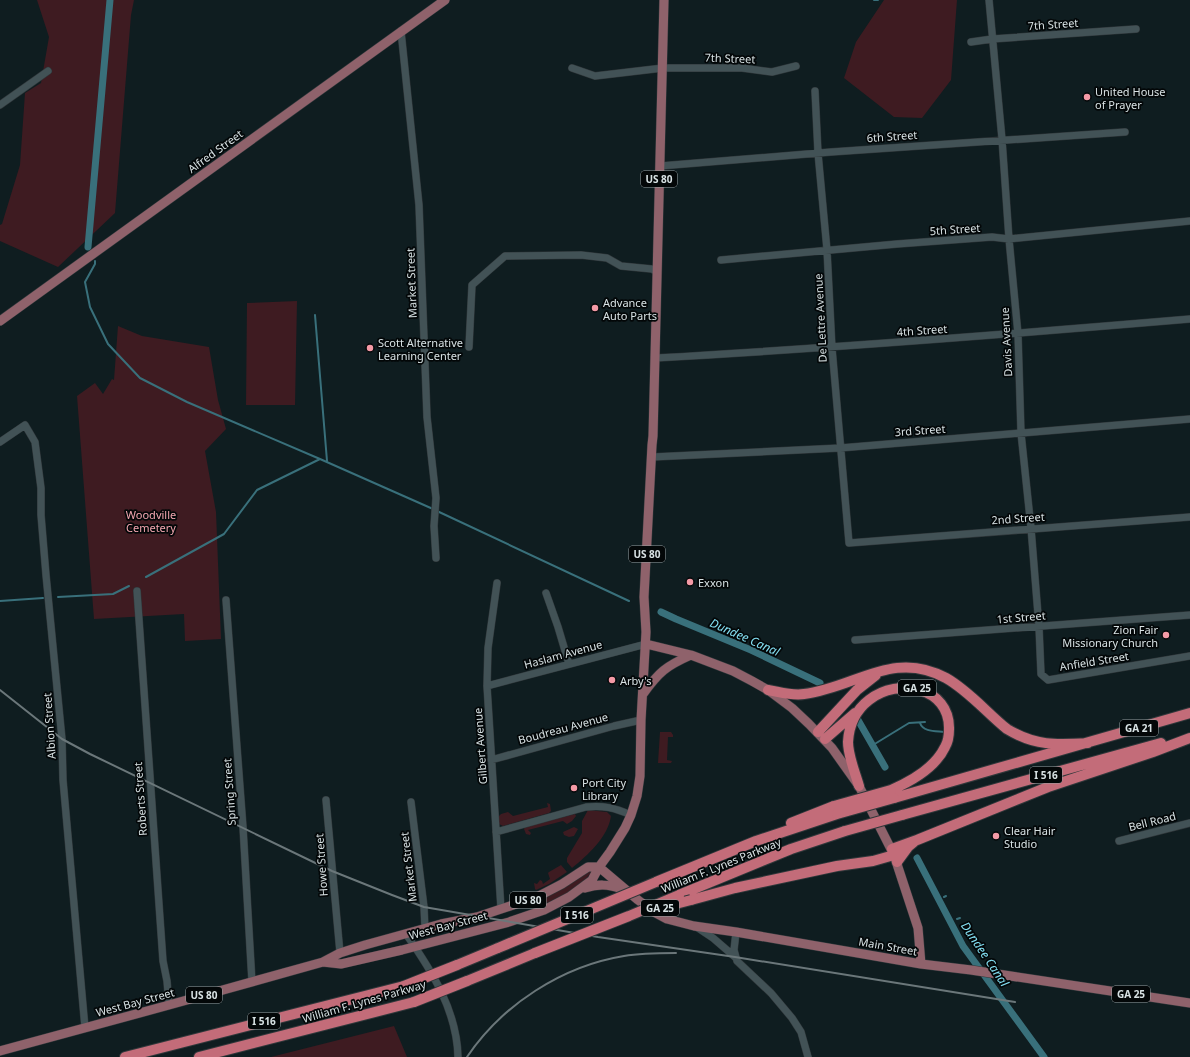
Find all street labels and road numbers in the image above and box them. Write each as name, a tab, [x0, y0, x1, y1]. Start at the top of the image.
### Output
street label: 7th Street	[1027, 15, 1079, 33]
street label: 7th Street	[704, 50, 756, 66]
street label: Alfred Street	[184, 126, 246, 176]
street label: 6th Street	[866, 127, 918, 145]
road number: US 80	[641, 171, 677, 187]
street label: 5th Street	[929, 220, 981, 238]
street label: Market Street	[402, 248, 420, 318]
street label: De Lettre Avenue	[810, 273, 830, 363]
street label: Davis Avenue	[997, 307, 1015, 377]
street label: 4th Street	[896, 321, 948, 339]
street label: 3rd Street	[894, 421, 946, 439]
street label: 2nd Street	[991, 509, 1045, 527]
road number: US 80	[629, 546, 665, 562]
street label: 1st Street	[996, 607, 1046, 627]
street label: Haslam Avenue	[522, 636, 604, 672]
street label: Anfield Street	[1058, 648, 1130, 674]
road number: GA 25	[898, 680, 936, 696]
street label: Albion Street	[39, 692, 59, 760]
street label: Gilbert Avenue	[470, 707, 490, 785]
street label: Boudreau Avenue	[516, 709, 610, 747]
road number: GA 21	[1120, 720, 1158, 736]
street label: Spring Street	[219, 758, 239, 826]
street label: Roberts Street	[130, 762, 150, 836]
road number: I 516	[1030, 767, 1062, 783]
street label: Bell Road	[1127, 808, 1177, 834]
street label: Market Street	[396, 831, 420, 903]
street label: Howe Street	[311, 833, 331, 897]
street label: William F. Lynes Parkway	[659, 834, 783, 896]
road number: US 80	[510, 892, 546, 908]
road number: GA 25	[641, 900, 679, 916]
street label: West Bay Street	[407, 907, 489, 943]
road number: I 516	[561, 907, 593, 923]
street label: Main Street	[857, 933, 919, 959]
street label: William F. Lynes Parkway	[300, 976, 428, 1026]
street label: West Bay Street	[94, 984, 176, 1020]
road number: GA 25	[1112, 986, 1150, 1002]
road number: US 80	[186, 987, 222, 1003]
road number: I 516	[248, 1013, 280, 1029]

